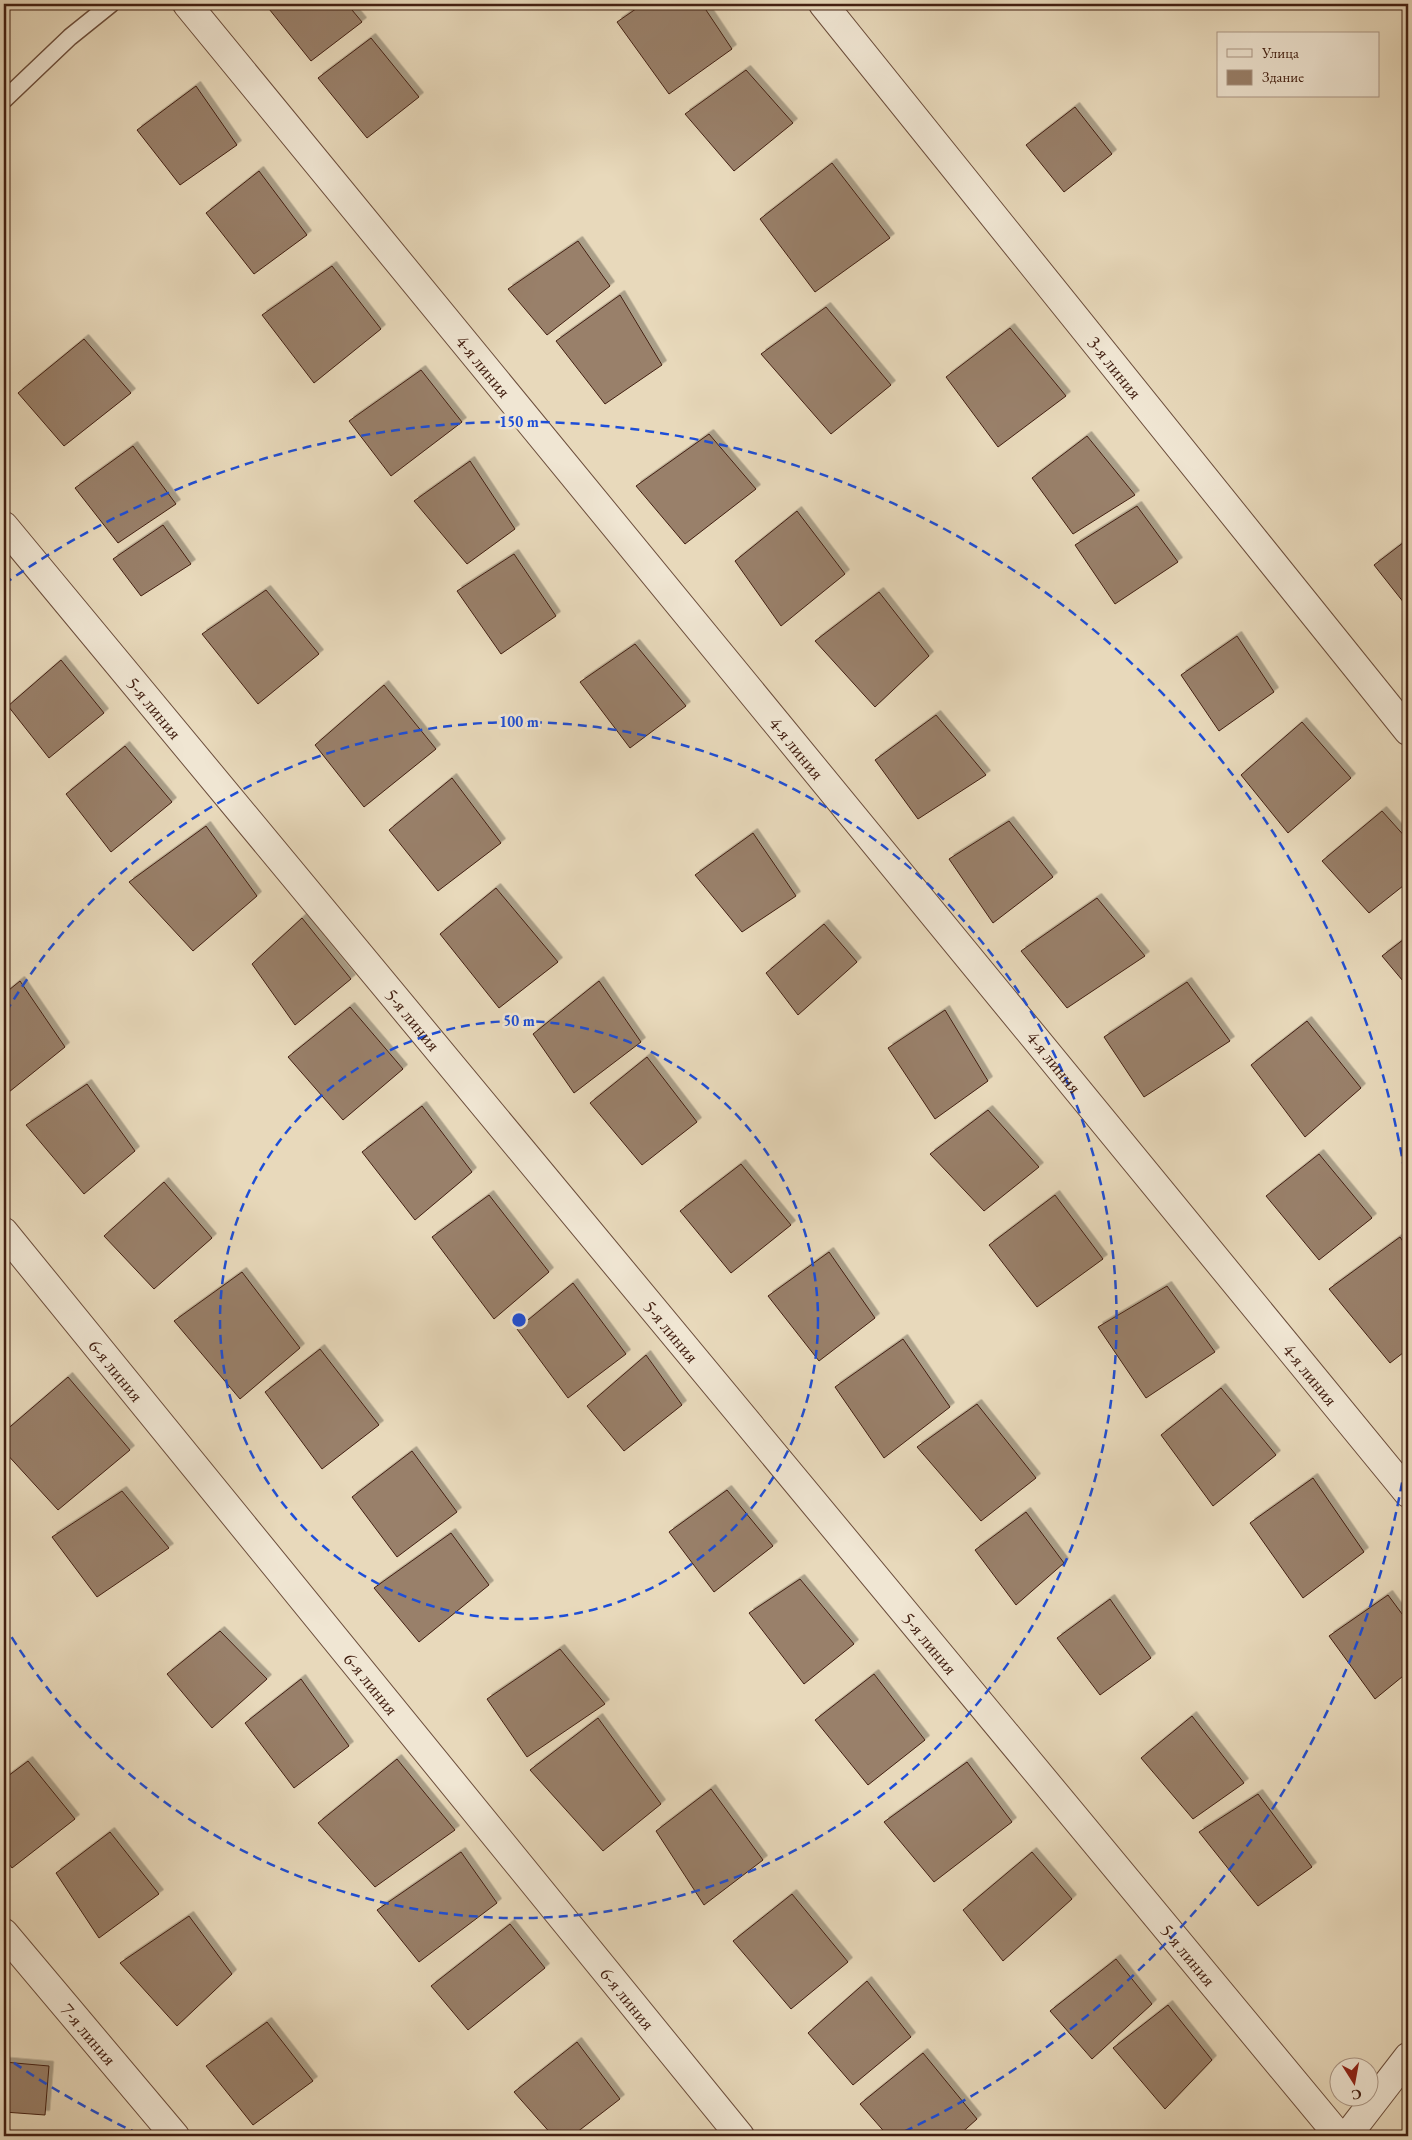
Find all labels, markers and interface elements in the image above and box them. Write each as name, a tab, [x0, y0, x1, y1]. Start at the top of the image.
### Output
legend	[1217, 32, 1380, 98]
text: Улица	[1261, 43, 1299, 62]
text: Здание	[1262, 67, 1304, 86]
street label: 4-я линия	[450, 330, 517, 403]
street label: 3-я линия	[1082, 331, 1148, 405]
text: 150 m	[499, 412, 539, 431]
street label: 5-я линия	[121, 671, 188, 745]
text: 100 m	[499, 712, 539, 731]
street label: 4-я линия	[763, 712, 830, 785]
street label: 5-я линия	[379, 983, 446, 1057]
text: 50 m	[503, 1011, 535, 1030]
street label: 4-я линия	[1021, 1025, 1088, 1099]
street label: 5-я линия	[638, 1295, 705, 1368]
centre of rings	[510, 1311, 528, 1329]
street label: 6-я линия	[83, 1334, 149, 1407]
street label: 4-я линия	[1277, 1338, 1344, 1412]
street label: 5-я линия	[896, 1607, 963, 1680]
street label: 6-я линия	[338, 1647, 405, 1721]
street label: 5-я линия	[1155, 1918, 1222, 1992]
street label: 6-я линия	[594, 1962, 661, 2036]
street label: 7-я линия	[55, 1998, 122, 2071]
north arrow	[1330, 2058, 1380, 2108]
text: С	[1350, 2085, 1363, 2105]

